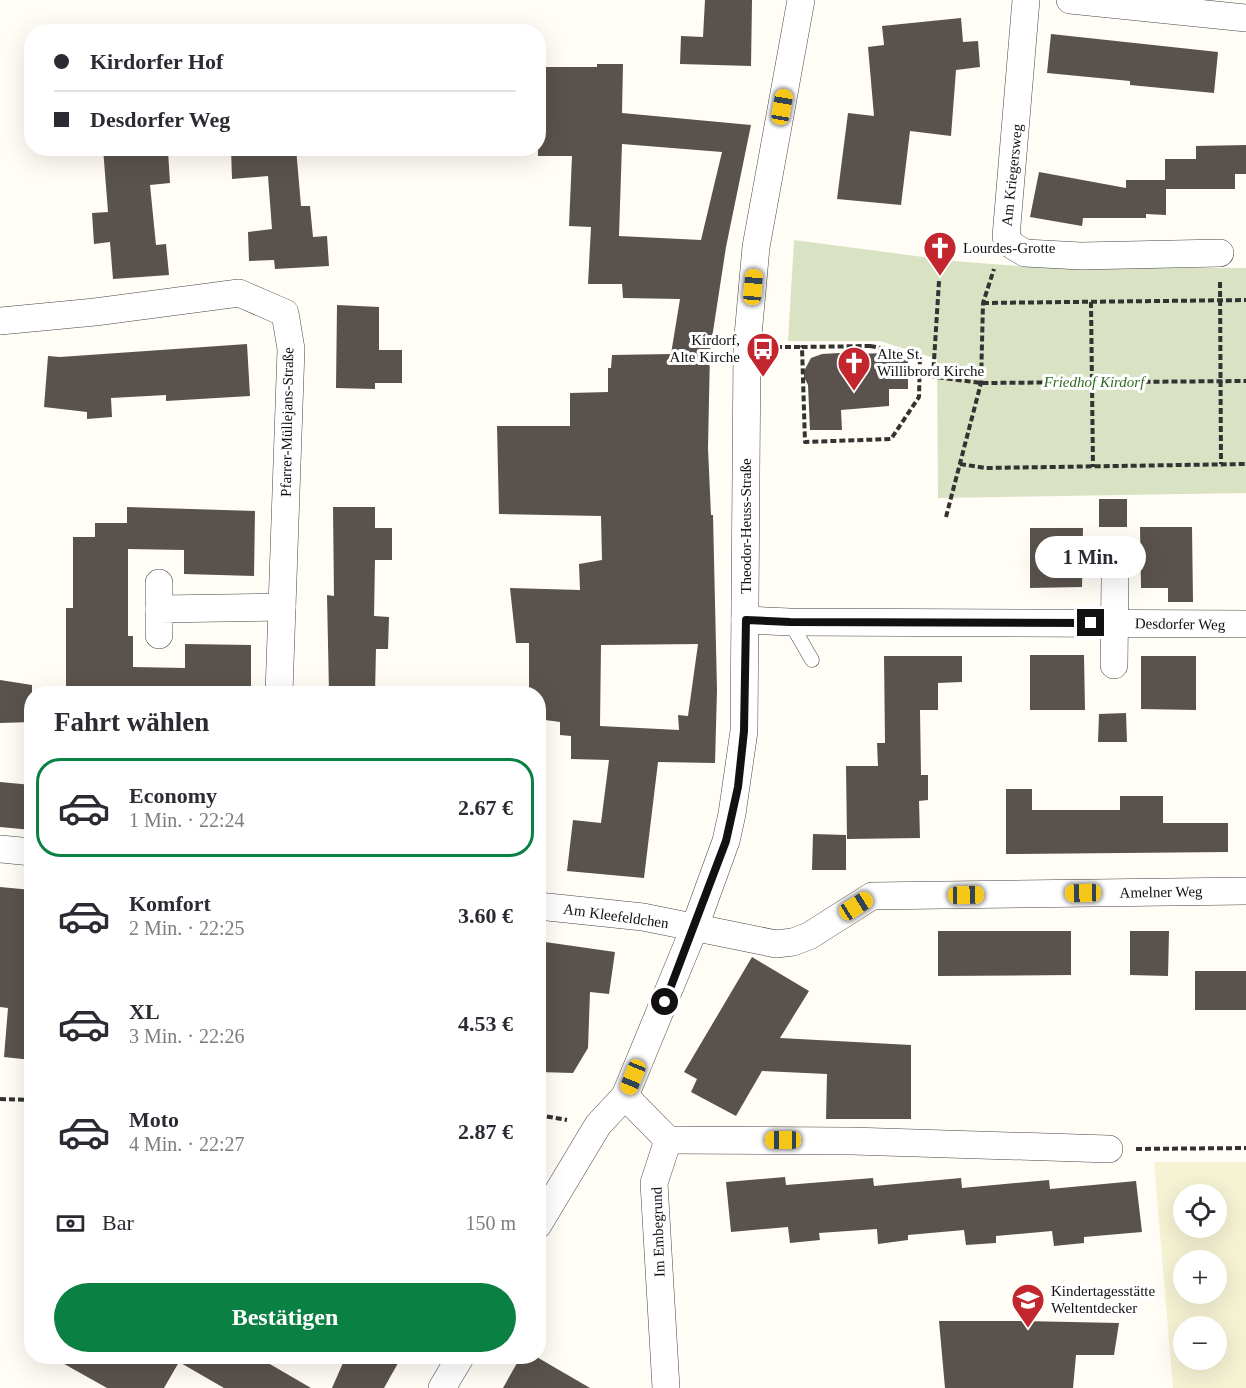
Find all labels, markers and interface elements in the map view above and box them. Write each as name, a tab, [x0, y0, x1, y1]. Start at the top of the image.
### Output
text: Kirdorfer Hof	[90, 49, 223, 74]
car	[770, 88, 794, 126]
text: Desdorfer Weg	[90, 107, 230, 132]
street label: Am Kriegersweg	[999, 123, 1025, 227]
church icon: Lourdes-Grotte	[922, 230, 958, 277]
place label: Lourdes-Grotte	[963, 240, 1056, 256]
car	[742, 268, 764, 306]
bus stop icon: Kirdorf, Alte Kirche	[745, 331, 781, 378]
place label: Kirdorf, Alte Kirche	[670, 332, 740, 365]
church icon: Alte St. Willibrord Kirche	[836, 345, 872, 392]
place label: Alte St. Willibrord Kirche	[877, 346, 985, 379]
street label: Pfarrer-Müllejans-Straße	[278, 347, 296, 497]
park label: Friedhof Kirdorf	[1043, 374, 1146, 390]
street label: Theodor-Heuss-Straße	[738, 458, 754, 594]
callout: 1 Min.	[1036, 536, 1146, 578]
text: 1 Min.	[1063, 546, 1118, 568]
route end	[1077, 609, 1104, 636]
street label: Desdorfer Weg	[1135, 615, 1226, 633]
text: Fahrt wählen	[54, 707, 209, 737]
icon: car	[57, 781, 111, 835]
text: Economy	[129, 783, 217, 808]
text: 2.67 €	[458, 795, 513, 820]
text: 1 Min. · 22:24	[129, 809, 245, 831]
street label: Amelner Weg	[1119, 883, 1203, 901]
car	[1065, 884, 1101, 902]
car	[948, 886, 984, 904]
icon: car	[57, 889, 111, 943]
car	[836, 889, 876, 923]
text: Komfort	[129, 891, 211, 916]
street label: Am Kleefeldchen	[562, 901, 670, 931]
text: 3.60 €	[458, 903, 513, 928]
text: 2 Min. · 22:25	[129, 917, 245, 939]
route start	[651, 988, 678, 1015]
icon: car	[57, 997, 111, 1051]
text: XL	[129, 999, 160, 1024]
text: 4.53 €	[458, 1011, 513, 1036]
text: 3 Min. · 22:26	[129, 1025, 245, 1047]
car	[618, 1057, 648, 1097]
icon: car	[57, 1105, 111, 1159]
text: Moto	[129, 1107, 179, 1132]
text: 2.87 €	[458, 1119, 513, 1144]
car	[765, 1131, 801, 1149]
text: 4 Min. · 22:27	[129, 1133, 245, 1155]
map controls	[1173, 1184, 1227, 1370]
button: locate	[1173, 1184, 1227, 1238]
street label: Im Embegrund	[648, 1186, 668, 1277]
icon: cash	[54, 1207, 87, 1240]
text: Bar	[102, 1210, 134, 1235]
text: 150 m	[465, 1212, 516, 1234]
button: +	[1173, 1250, 1227, 1304]
school or university icon: Kindertagesstätte Weltentdecker	[1010, 1282, 1046, 1329]
button: Bestätigen	[54, 1283, 516, 1352]
place label: Kindertagesstätte Weltentdecker	[1051, 1283, 1155, 1316]
button: −	[1173, 1316, 1227, 1370]

